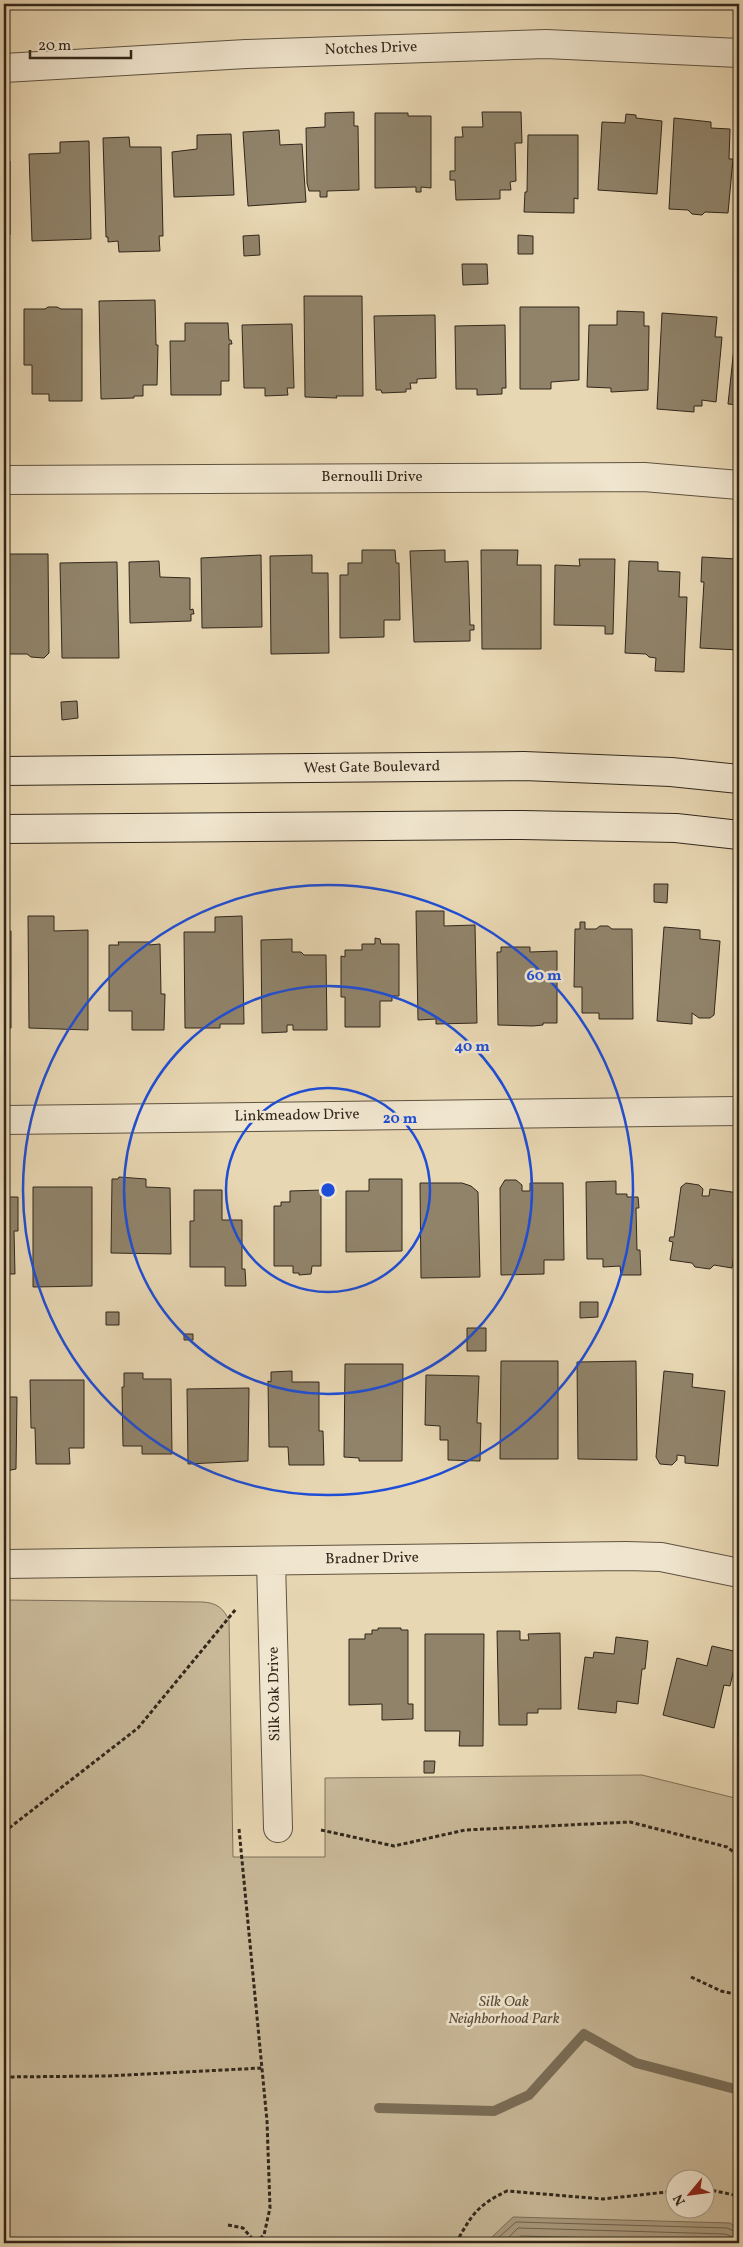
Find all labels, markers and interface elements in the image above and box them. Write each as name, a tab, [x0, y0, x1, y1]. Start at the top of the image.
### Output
scale bar	[30, 28, 131, 60]
text: 20 m	[38, 36, 71, 57]
street label: Notches Drive	[324, 37, 418, 61]
street label: Bernoulli Drive	[321, 467, 423, 488]
street label: West Gate Boulevard	[304, 756, 440, 780]
text: 60 m	[527, 966, 562, 987]
text: 40 m	[454, 1037, 490, 1058]
street label: Linkmeadow Drive	[234, 1104, 360, 1128]
text: 20 m	[383, 1109, 418, 1130]
centre of rings	[319, 1181, 337, 1199]
street label: Bradner Drive	[325, 1548, 419, 1570]
street label: Silk Oak Drive	[264, 1646, 286, 1742]
park label: Silk Oak Neighborhood Park	[448, 1992, 560, 2030]
north arrow	[666, 2170, 716, 2220]
text: N	[669, 2191, 691, 2209]

